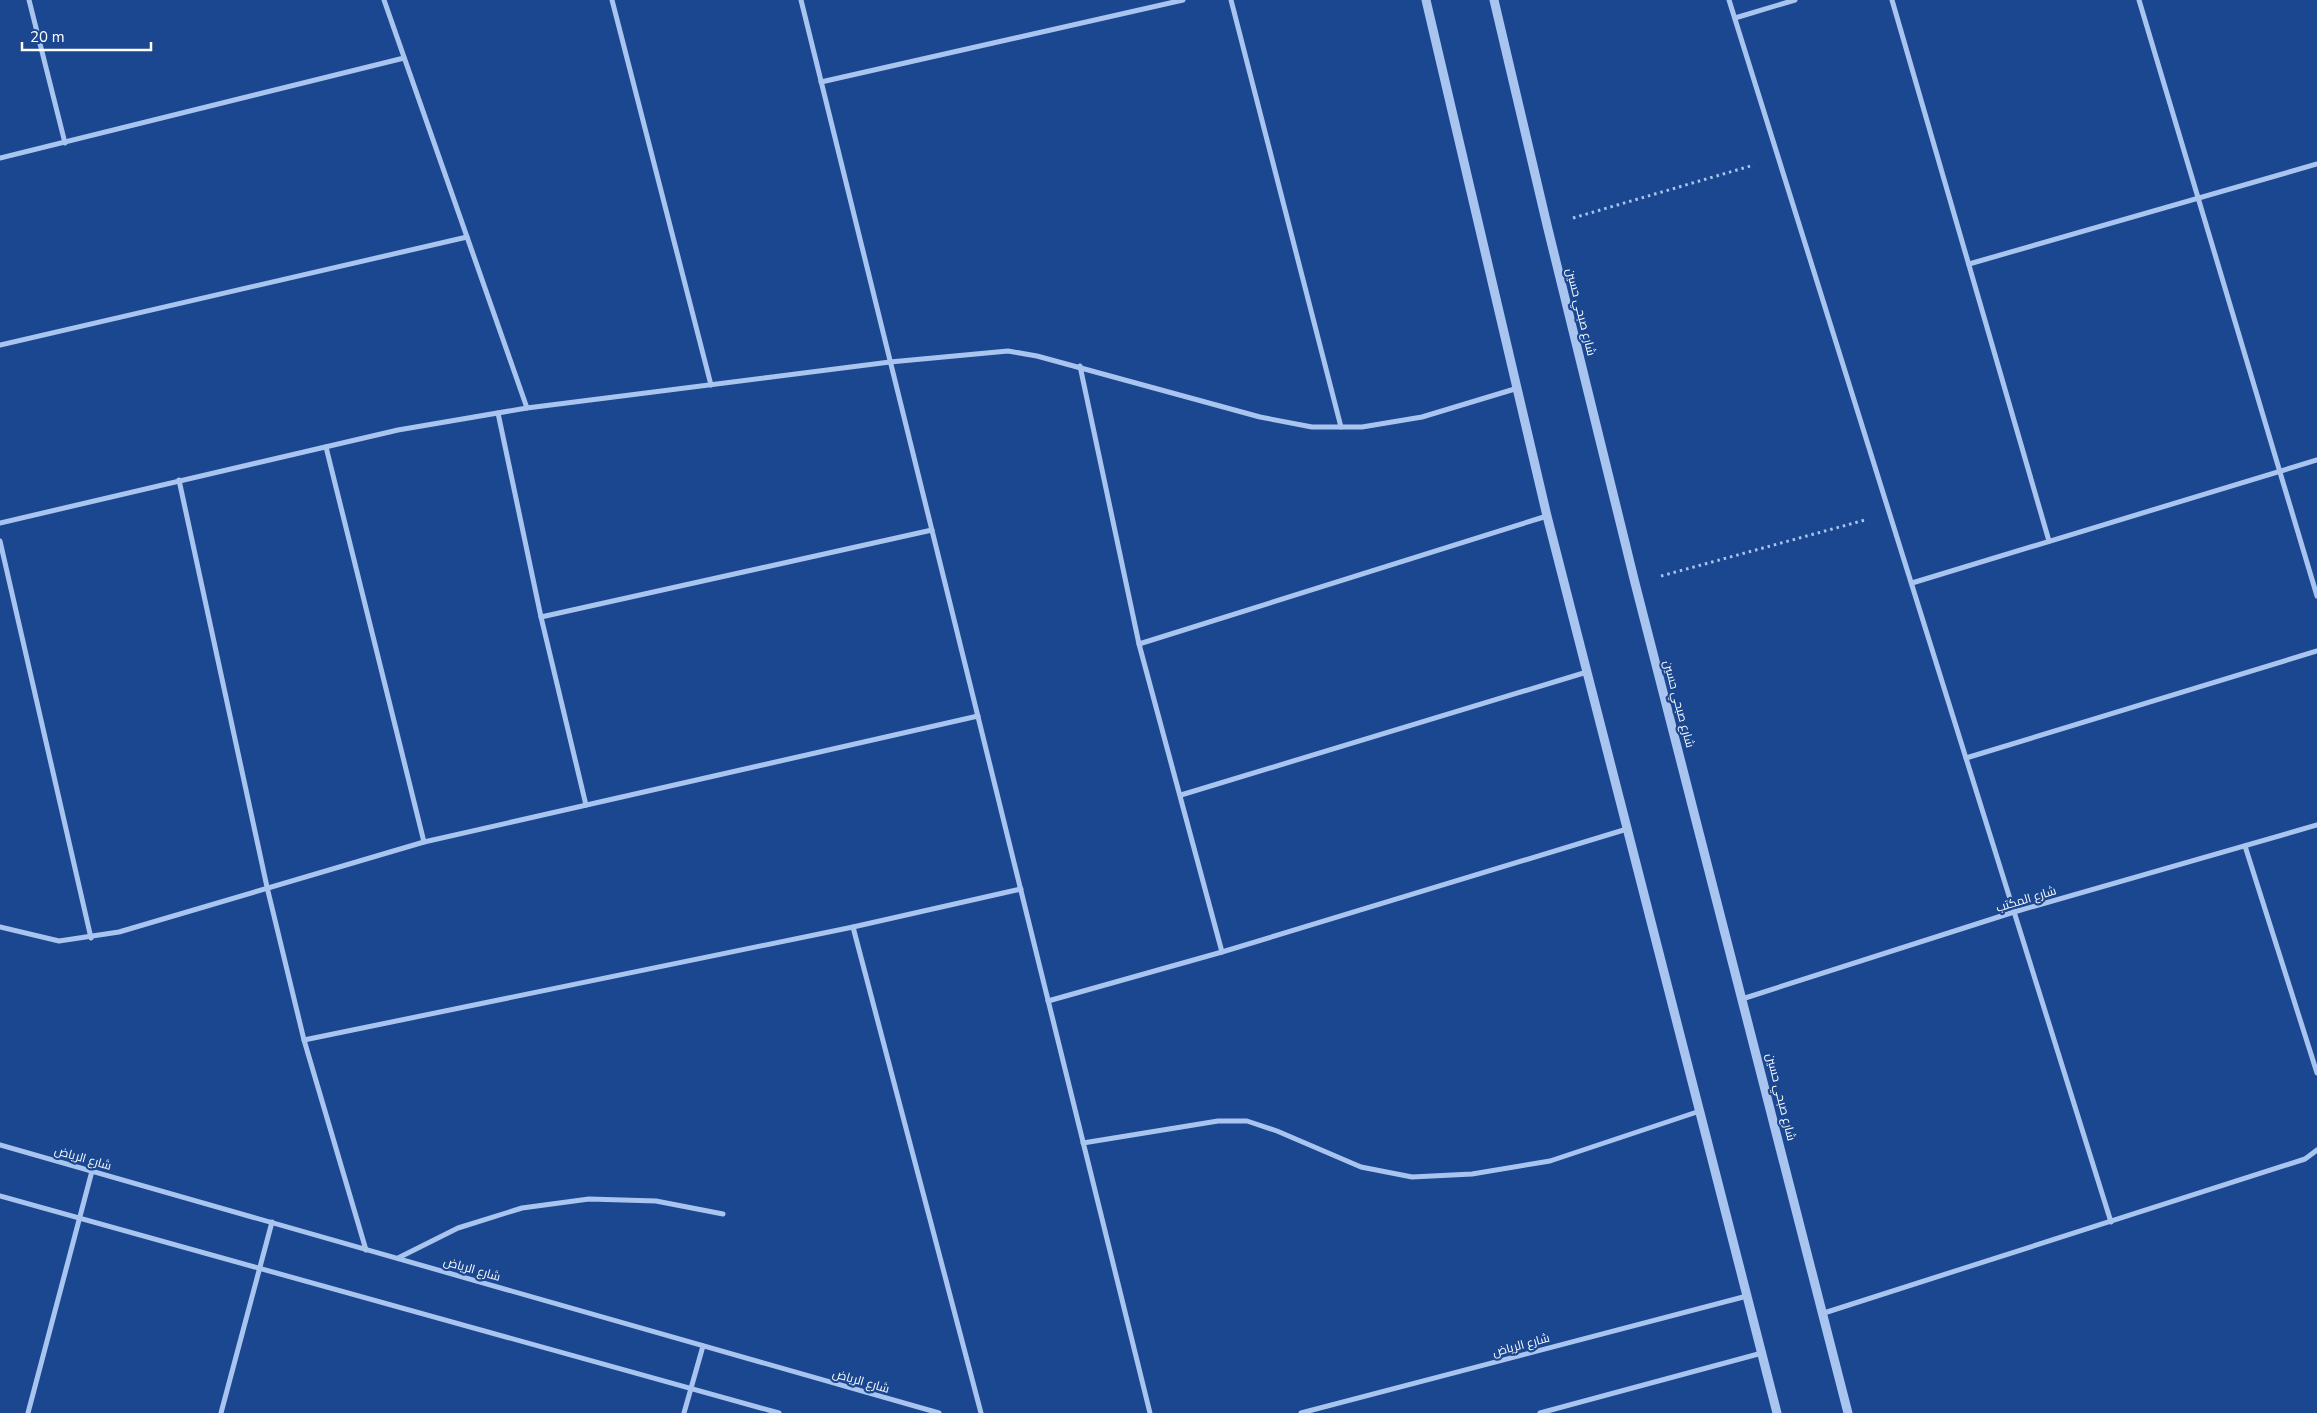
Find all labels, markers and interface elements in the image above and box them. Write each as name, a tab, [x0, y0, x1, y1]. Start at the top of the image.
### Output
scale bar	[22, 20, 151, 52]
text: 20 m	[30, 27, 65, 47]
street label: شارع صبحي حسين	[1560, 267, 1600, 358]
street label: شارع صبحي حسين	[1658, 659, 1698, 750]
street label: شارع المكتب	[1994, 882, 2058, 916]
street label: شارع صبحي حسين	[1760, 1052, 1800, 1143]
street label: شارع الرياض	[53, 1142, 113, 1174]
street label: شارع الرياض	[442, 1253, 502, 1285]
street label: شارع الرياض	[1491, 1330, 1551, 1360]
street label: شارع الرياض	[831, 1365, 891, 1397]

